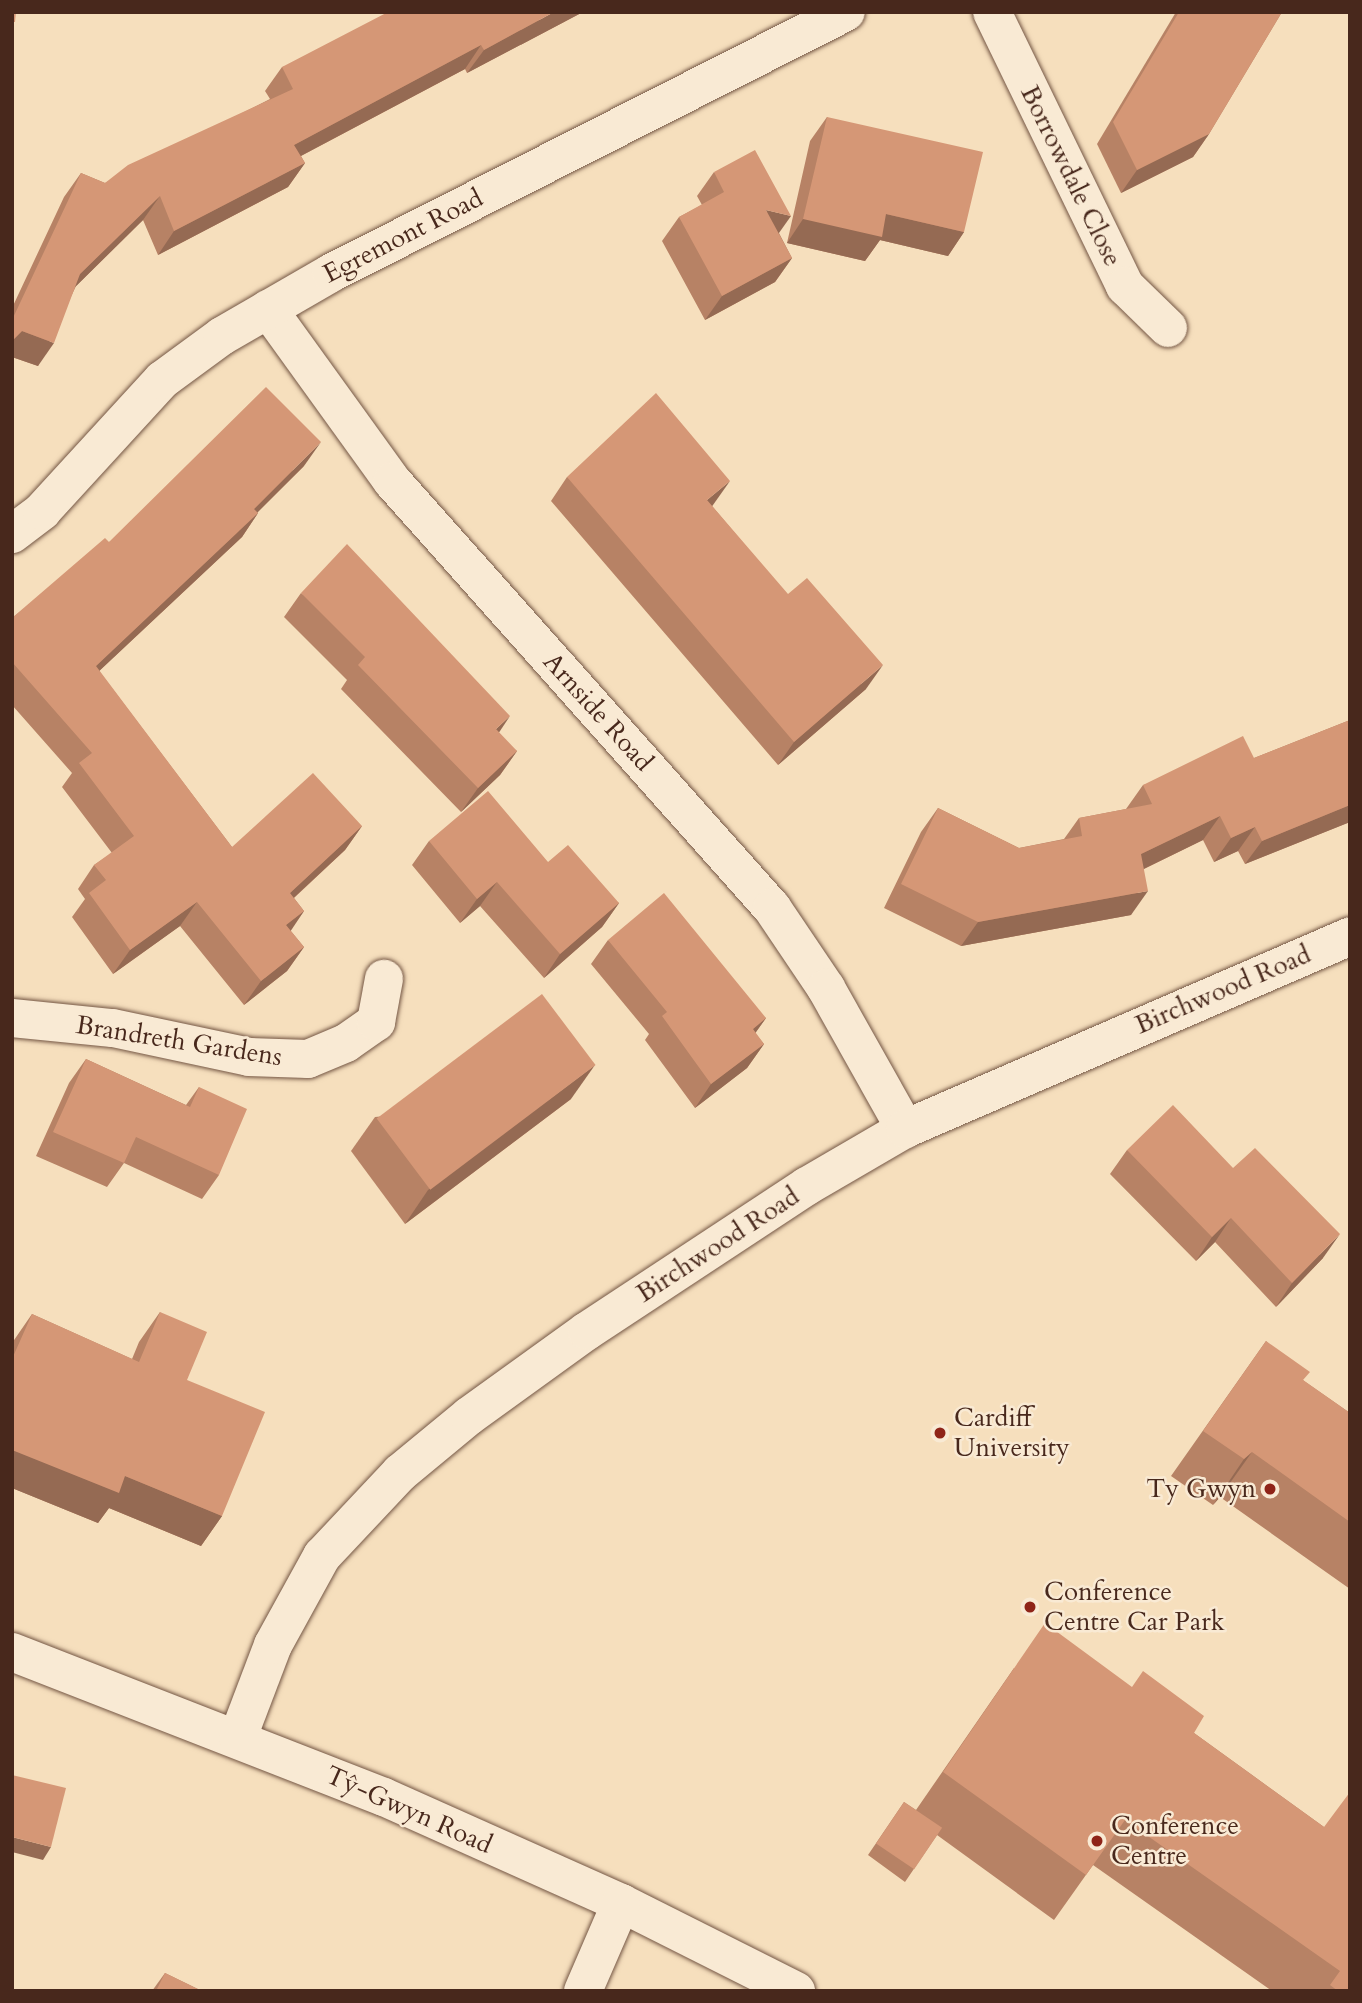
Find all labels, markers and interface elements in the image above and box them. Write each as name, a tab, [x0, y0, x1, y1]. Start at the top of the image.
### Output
street label: Borrowdale Close	[1014, 81, 1128, 271]
street label: Egremont Road	[318, 182, 488, 290]
street label: Arnside Road	[537, 646, 659, 778]
street label: Birchwood Road	[1131, 939, 1315, 1041]
street label: Brandreth Gardens	[74, 1009, 284, 1073]
street label: Birchwood Road	[631, 1181, 805, 1309]
place label: Cardiff University	[954, 1402, 1070, 1464]
marker: Cardiff University	[932, 1425, 948, 1441]
place label: Ty Gwyn	[1146, 1473, 1256, 1505]
marker: Ty Gwyn	[1262, 1481, 1278, 1497]
place label: Conference Centre Car Park	[1044, 1576, 1225, 1638]
marker: Conference Centre Car Park	[1022, 1599, 1038, 1615]
street label: Tŷ-Gwyn Road	[321, 1759, 497, 1861]
place label: Conference Centre	[1111, 1810, 1239, 1871]
marker: Conference Centre	[1089, 1833, 1105, 1849]

